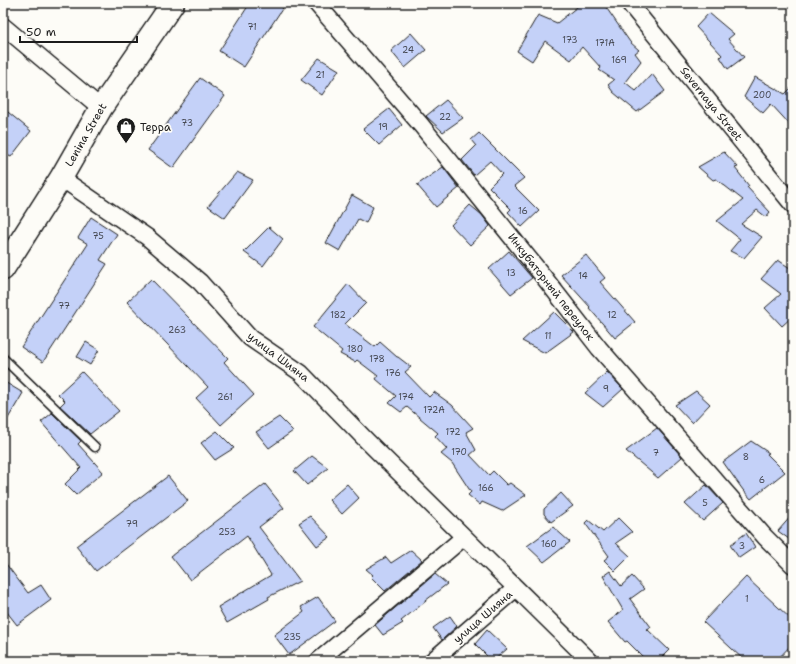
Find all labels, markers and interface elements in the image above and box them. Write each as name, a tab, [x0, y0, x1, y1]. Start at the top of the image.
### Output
scale bar	[20, 18, 137, 44]
house number: 71	[247, 21, 257, 33]
text: 50 m	[26, 24, 56, 40]
house number: 173	[562, 34, 578, 46]
house number: 171А	[595, 37, 615, 49]
house number: 24	[402, 44, 414, 56]
house number: 169	[611, 54, 627, 66]
street label: Severnaya Street	[677, 64, 746, 144]
house number: 21	[315, 69, 325, 81]
house number: 200	[753, 89, 771, 101]
street label: Lenina Street	[62, 100, 110, 170]
house number: 22	[439, 111, 451, 123]
shop icon: Терра	[115, 116, 137, 144]
house number: 73	[181, 117, 193, 129]
place label: Терра	[140, 120, 171, 135]
house number: 19	[378, 121, 388, 133]
house number: 16	[518, 205, 528, 217]
house number: 75	[92, 230, 104, 242]
street label: Инкубаторный переулок	[504, 230, 598, 344]
house number: 13	[506, 267, 516, 279]
house number: 14	[578, 270, 588, 282]
house number: 77	[58, 300, 70, 312]
house number: 182	[330, 309, 346, 321]
house number: 12	[607, 309, 617, 321]
house number: 263	[168, 324, 186, 336]
street label: улица Шияна	[244, 329, 312, 385]
house number: 11	[544, 330, 552, 342]
house number: 180	[347, 343, 363, 355]
house number: 178	[369, 353, 385, 365]
house number: 176	[385, 367, 401, 379]
house number: 9	[603, 383, 609, 395]
house number: 261	[217, 391, 233, 403]
house number: 174	[398, 391, 414, 403]
house number: 172А	[423, 404, 445, 416]
house number: 172	[445, 426, 461, 438]
house number: 170	[451, 446, 467, 458]
house number: 7	[653, 447, 659, 459]
house number: 8	[743, 451, 749, 463]
house number: 6	[759, 474, 765, 486]
house number: 166	[478, 482, 494, 494]
house number: 5	[702, 497, 708, 509]
house number: 79	[126, 518, 138, 530]
house number: 253	[218, 526, 236, 538]
house number: 160	[541, 538, 557, 550]
house number: 3	[739, 540, 745, 552]
street label: улица Шияна	[450, 587, 516, 647]
house number: 1	[745, 593, 749, 605]
house number: 235	[283, 631, 301, 643]

